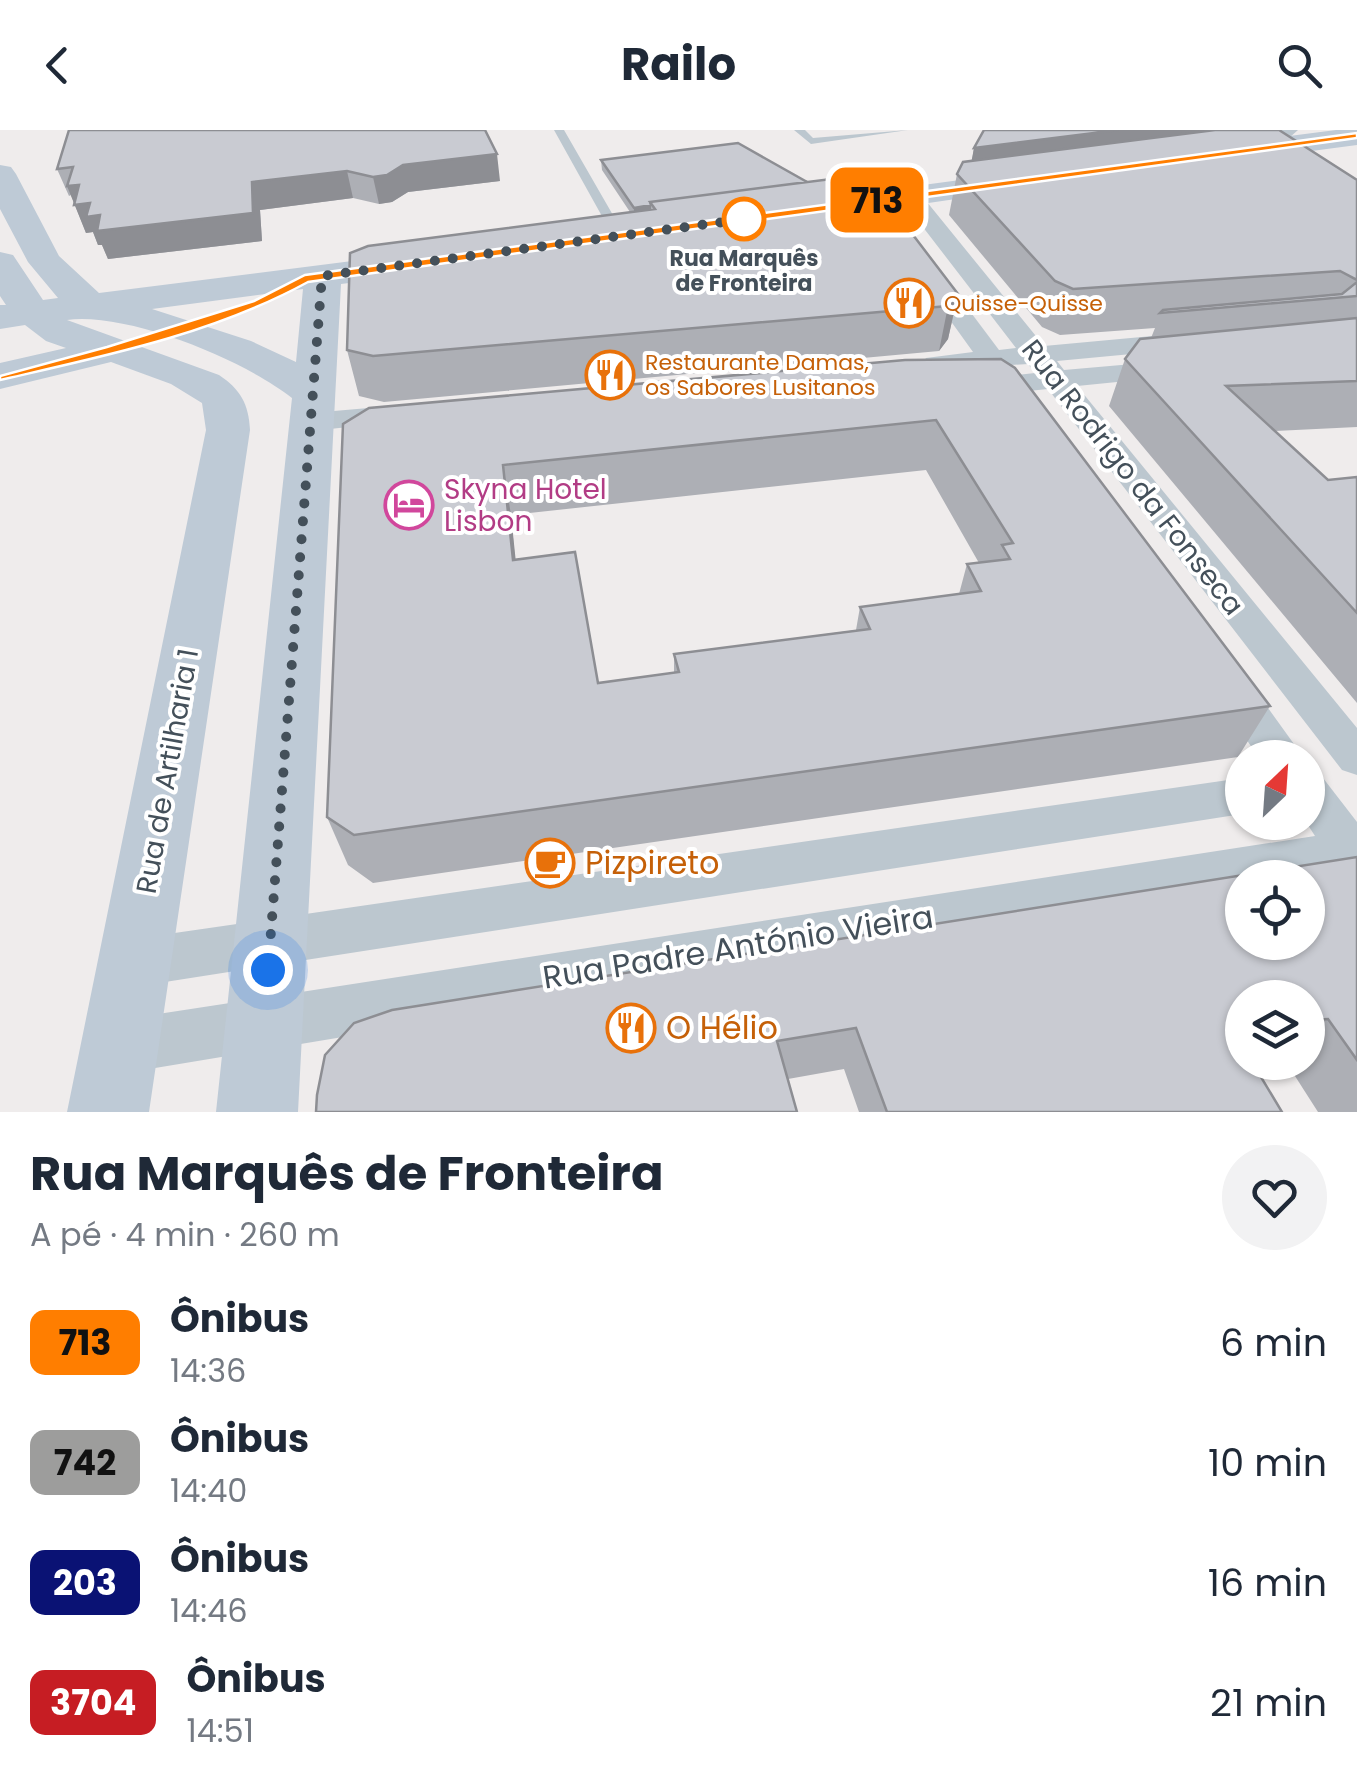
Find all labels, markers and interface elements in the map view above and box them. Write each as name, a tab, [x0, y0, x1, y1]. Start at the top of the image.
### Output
text: Railo	[621, 33, 736, 96]
icon: back	[30, 38, 85, 93]
icon: search	[1272, 38, 1327, 93]
line badge: 713	[820, 168, 934, 232]
text: 713	[850, 176, 904, 225]
marker: Rua Marquês de Fronteira	[723, 198, 765, 240]
place label: Rua Marquês de Fronteira	[670, 243, 818, 299]
restaurant icon: Quisse-Quisse	[883, 277, 935, 329]
place label: Quisse-Quisse	[944, 288, 1103, 319]
street label: Rua Rodrigo da Fonseca	[1013, 331, 1253, 623]
place label: Restaurante Damas, os Sabores Lusitanos	[645, 347, 875, 403]
restaurant icon: Restaurante Damas, os Sabores Lusitanos	[584, 349, 636, 401]
place label: Skyna Hotel Lisbon	[444, 470, 607, 541]
hotel icon: Skyna Hotel Lisbon	[383, 479, 435, 531]
street label: Rua de Artilharia 1	[127, 646, 208, 897]
north arrow	[1225, 740, 1325, 840]
map controls	[1225, 740, 1325, 1080]
cafe icon: Pizpireto	[524, 837, 576, 889]
place label: Pizpireto	[585, 840, 719, 885]
button: locate	[1225, 860, 1325, 960]
street label: Rua Padre António Vieira	[540, 893, 936, 1000]
your location	[243, 945, 293, 995]
button: layers	[1225, 980, 1325, 1080]
restaurant icon: O Hélio	[605, 1002, 657, 1054]
place label: O Hélio	[666, 1005, 778, 1050]
text: Rua Marquês de Fronteira	[30, 1140, 664, 1207]
button: heart	[1222, 1145, 1327, 1250]
text: A pé · 4 min · 260 m	[30, 1212, 340, 1257]
text: Ônibus	[170, 1292, 309, 1345]
text: 6 min	[1220, 1316, 1327, 1369]
text: 713	[58, 1318, 112, 1367]
text: 14:36	[170, 1348, 246, 1393]
text: Ônibus	[170, 1412, 309, 1465]
text: 10 min	[1208, 1436, 1327, 1489]
text: 742	[54, 1438, 116, 1487]
text: 14:40	[170, 1468, 247, 1513]
text: Ônibus	[170, 1532, 309, 1585]
text: 16 min	[1208, 1556, 1327, 1609]
text: 203	[53, 1558, 117, 1607]
text: 14:46	[170, 1588, 248, 1633]
text: Ônibus	[186, 1652, 326, 1705]
text: 21 min	[1210, 1676, 1327, 1729]
text: 3704	[50, 1678, 136, 1727]
text: 14:51	[186, 1708, 254, 1753]

